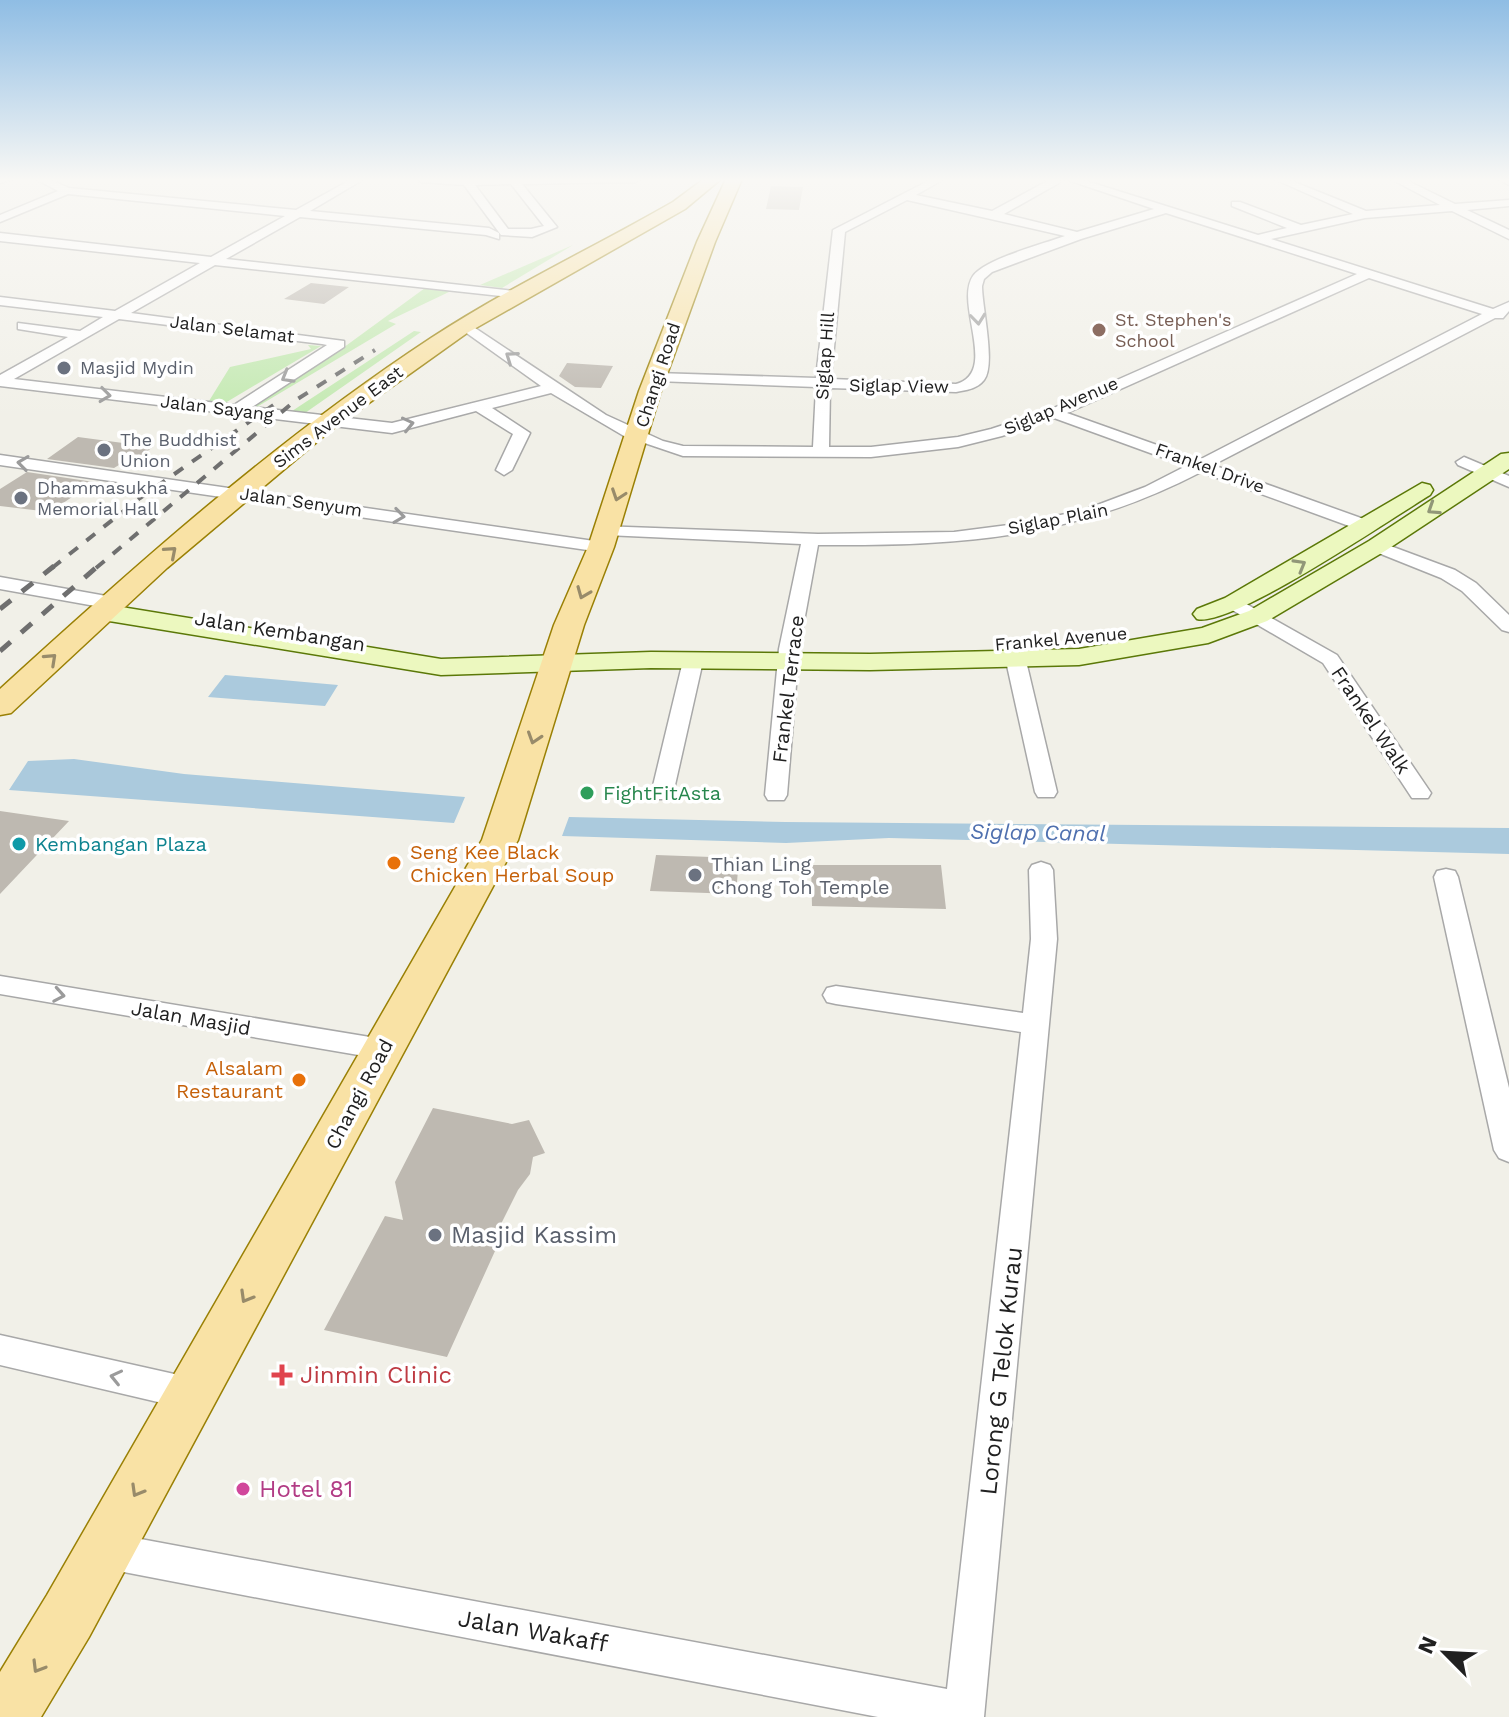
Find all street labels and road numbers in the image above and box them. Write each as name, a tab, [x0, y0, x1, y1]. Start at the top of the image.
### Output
street label: Jalan Selamat	[169, 310, 296, 347]
street label: Siglap Hill	[811, 311, 838, 401]
street label: Changi Road	[631, 320, 684, 430]
street label: Sims Avenue East	[269, 361, 407, 472]
street label: Siglap Avenue	[1001, 372, 1121, 439]
street label: Siglap View	[849, 374, 949, 397]
street label: Jalan Sayang	[159, 390, 275, 425]
street label: Frankel Drive	[1153, 438, 1268, 497]
street label: Jalan Senyum	[239, 483, 364, 520]
street label: Siglap Plain	[1006, 499, 1110, 539]
street label: Jalan Kembangan	[193, 606, 367, 656]
street label: Frankel Terrace	[767, 614, 809, 764]
street label: Frankel Avenue	[994, 622, 1128, 655]
street label: Frankel Walk	[1326, 662, 1416, 778]
street label: Jalan Masjid	[129, 996, 253, 1040]
street label: Changi Road	[320, 1035, 398, 1153]
street label: Lorong G Telok Kurau	[974, 1246, 1028, 1496]
street label: Jalan Wakaff	[456, 1604, 610, 1658]

